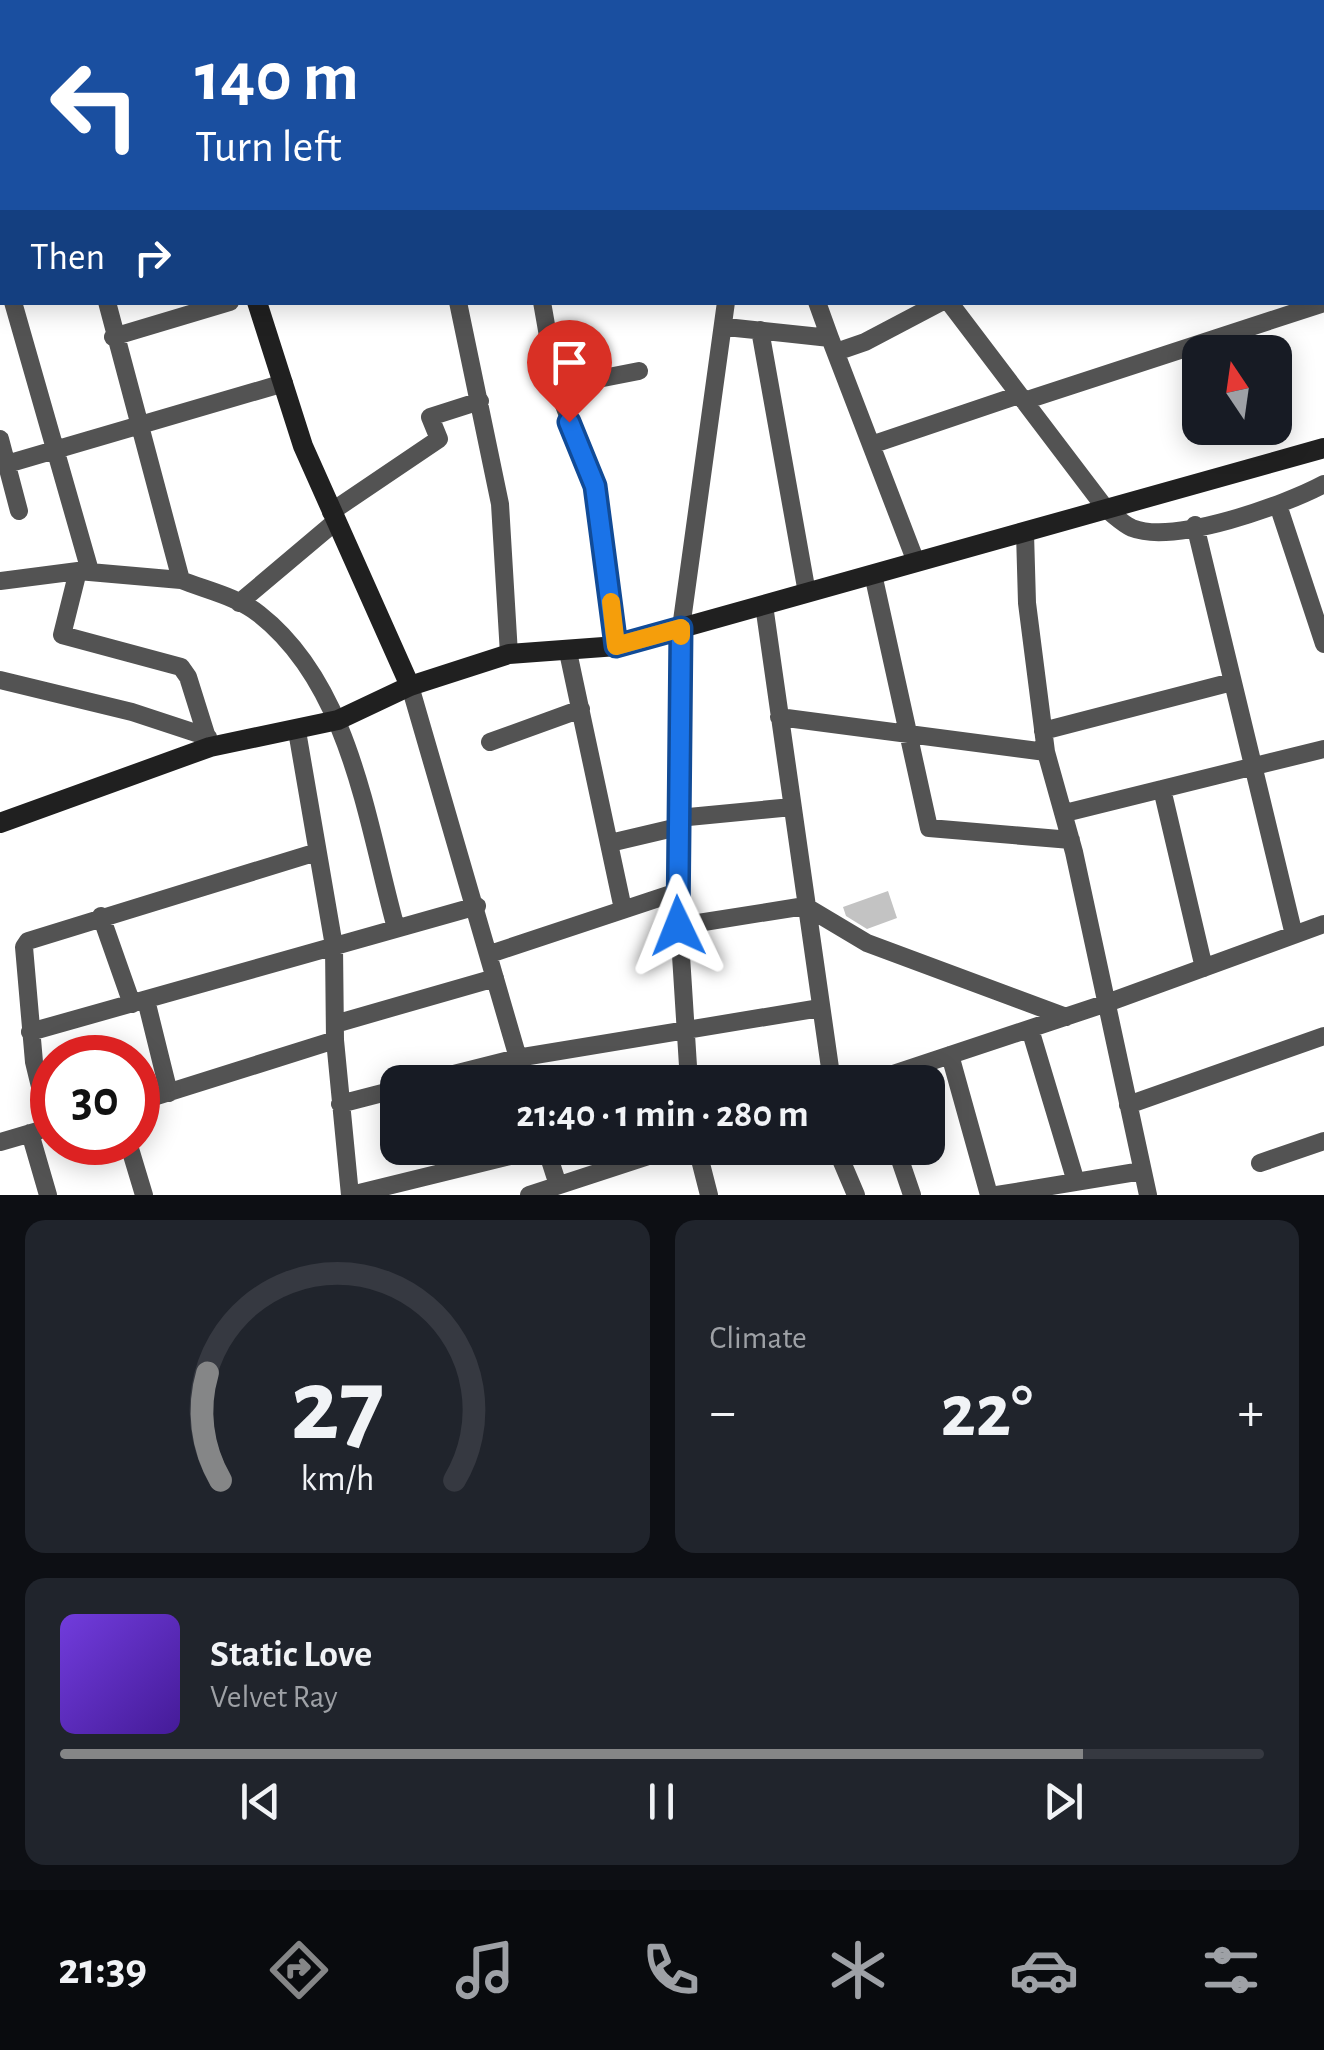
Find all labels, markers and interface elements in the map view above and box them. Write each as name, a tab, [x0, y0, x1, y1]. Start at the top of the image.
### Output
icon: left	[30, 40, 160, 170]
text: 140 m	[195, 43, 359, 113]
text: Turn left	[195, 125, 342, 170]
icon: right	[125, 230, 180, 285]
text: Then	[30, 239, 105, 277]
pin	[527, 320, 612, 423]
icon: arrive	[542, 335, 597, 390]
north arrow	[1182, 335, 1292, 445]
map controls	[1182, 335, 1292, 445]
position arrow	[626, 874, 730, 978]
speed limit sign: 30	[30, 1035, 160, 1165]
text: 21:40 · 1 min · 280 m	[516, 1096, 809, 1134]
text: Climate	[710, 1322, 807, 1354]
text: 27	[290, 1355, 384, 1459]
text: 22°	[940, 1375, 1033, 1450]
text: −	[710, 1385, 736, 1440]
text: +	[1238, 1385, 1264, 1440]
text: km/h	[300, 1461, 374, 1497]
text: Static Love	[210, 1636, 372, 1674]
text: Velvet Ray	[210, 1681, 338, 1713]
icon: previous	[233, 1774, 288, 1829]
icon: pause	[634, 1774, 689, 1829]
icon: next	[1036, 1774, 1091, 1829]
icon: directions	[264, 1935, 334, 2005]
icon: music	[450, 1935, 520, 2005]
icon: phone	[636, 1935, 706, 2005]
icon: climate	[823, 1935, 893, 2005]
icon: car	[1009, 1935, 1079, 2005]
icon: filters	[1196, 1935, 1266, 2005]
text: 21:39	[58, 1947, 147, 1992]

